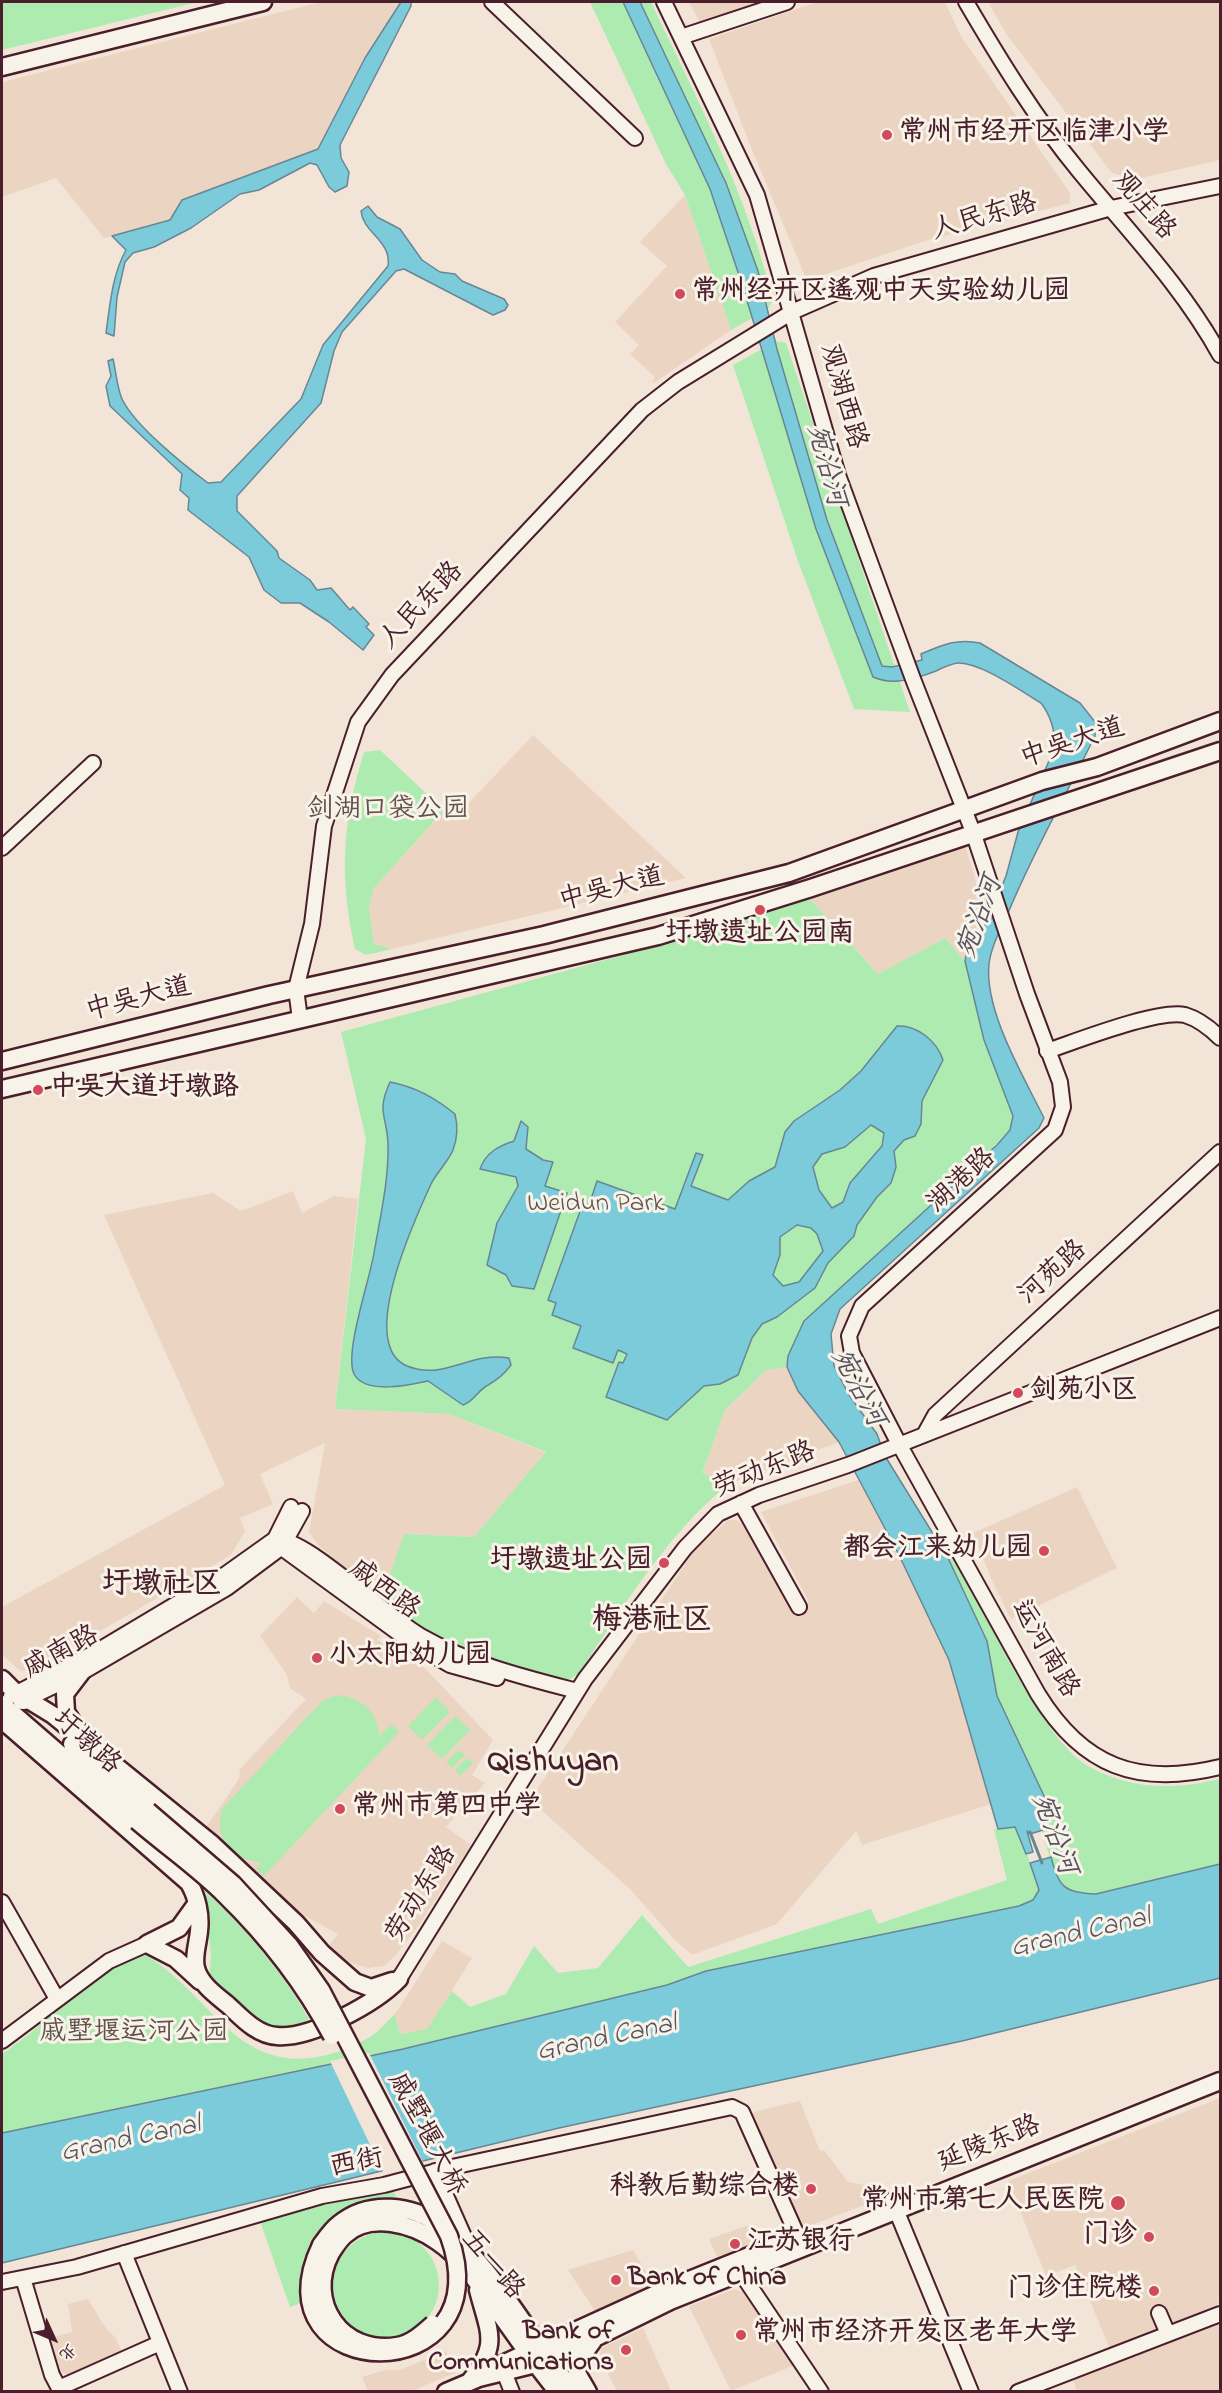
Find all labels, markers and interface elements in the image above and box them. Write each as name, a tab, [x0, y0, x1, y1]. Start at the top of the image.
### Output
place label: 常州市经开区临津小学	[899, 119, 1169, 151]
marker: 常州市经开区临津小学	[880, 128, 894, 142]
street label: 观庄路	[1103, 166, 1181, 248]
street label: 人民东路	[929, 189, 1041, 249]
place label: 常州经开区遥观中天实验幼儿园	[692, 278, 1070, 310]
marker: 常州经开区遥观中天实验幼儿园	[673, 287, 687, 301]
street label: 观湖西路	[811, 341, 871, 453]
water label: 宛沿河	[797, 421, 851, 511]
street label: 人民东路	[374, 556, 472, 658]
street label: 中吴大道	[1017, 713, 1129, 777]
park label: 剑湖口袋公园	[307, 796, 469, 828]
street label: 中吴大道	[556, 862, 668, 920]
water label: 宛沿河	[952, 873, 1012, 963]
marker: 圩墩遗址公园南	[753, 903, 767, 917]
place label: 圩墩遗址公园南	[666, 920, 854, 952]
street label: 中吴大道	[83, 972, 195, 1030]
place label: 中吴大道圩墩路	[50, 1074, 239, 1106]
marker: 中吴大道圩墩路	[31, 1083, 45, 1097]
street label: 湖港路	[922, 1143, 1004, 1221]
park label: Weidun Park	[527, 1190, 665, 1222]
street label: 河苑路	[1013, 1235, 1095, 1313]
water label: 宛沿河	[821, 1344, 891, 1434]
place label: 剑苑小区	[1030, 1377, 1138, 1409]
marker: 剑苑小区	[1011, 1386, 1025, 1400]
street label: 劳动东路	[709, 1437, 821, 1507]
place label: 都会江来幼儿园	[843, 1535, 1032, 1567]
marker: 都会江来幼儿园	[1037, 1544, 1051, 1558]
place label: 圩墩遗址公园	[490, 1547, 652, 1579]
street label: 戚西路	[341, 1554, 425, 1628]
marker: 圩墩遗址公园	[657, 1556, 671, 1570]
district label: 圩墩社区	[102, 1569, 222, 1605]
street label: 运河南路	[1002, 1595, 1084, 1705]
district label: 梅港社区	[592, 1605, 712, 1641]
street label: 戚南路	[19, 1621, 105, 1687]
place label: 小太阳幼儿园	[329, 1642, 491, 1674]
marker: 小太阳幼儿园	[310, 1651, 324, 1665]
street label: 圩墩路	[44, 1705, 126, 1783]
district label: Qishuyan	[488, 1745, 618, 1785]
water label: 宛沿河	[1022, 1790, 1082, 1880]
place label: 常州市第四中学	[352, 1793, 541, 1825]
marker: 常州市第四中学	[333, 1802, 347, 1816]
street label: 劳动东路	[381, 1841, 465, 1949]
water label: Grand Canal	[1008, 1903, 1154, 1967]
water label: Grand Canal	[534, 2009, 680, 2071]
park label: 戚墅堰运河公园	[40, 2019, 228, 2051]
street label: 戚墅堰大桥	[379, 2068, 471, 2202]
water label: Grand Canal	[58, 2110, 204, 2172]
street label: 延陵东路	[934, 2111, 1046, 2181]
street label: 西街	[327, 2144, 387, 2186]
place label: 科教后勤综合楼	[610, 2173, 799, 2205]
marker: 科教后勤综合楼	[804, 2182, 818, 2196]
place label: 常州市第七人民医院	[861, 2187, 1104, 2219]
marker: 常州市第七人民医院	[1109, 2194, 1127, 2212]
place label: 门诊	[1083, 2221, 1137, 2253]
street label: 五一路	[453, 2225, 529, 2307]
place label: 江苏银行	[747, 2228, 855, 2260]
marker: 门诊	[1142, 2230, 1156, 2244]
marker: 江苏银行	[728, 2237, 742, 2251]
place label: Bank of China	[628, 2264, 786, 2296]
marker: Bank of China	[609, 2273, 623, 2287]
place label: 门诊住院楼	[1007, 2275, 1142, 2307]
marker: 门诊住院楼	[1147, 2284, 1161, 2298]
north arrow	[24, 2309, 84, 2369]
place label: Bank of Communications	[428, 2318, 614, 2381]
place label: 常州市经济开发区老年大学	[753, 2319, 1077, 2351]
marker: 常州市经济开发区老年大学	[734, 2328, 748, 2342]
text: 北	[53, 2337, 81, 2366]
marker: Bank of Communications	[619, 2343, 633, 2357]

